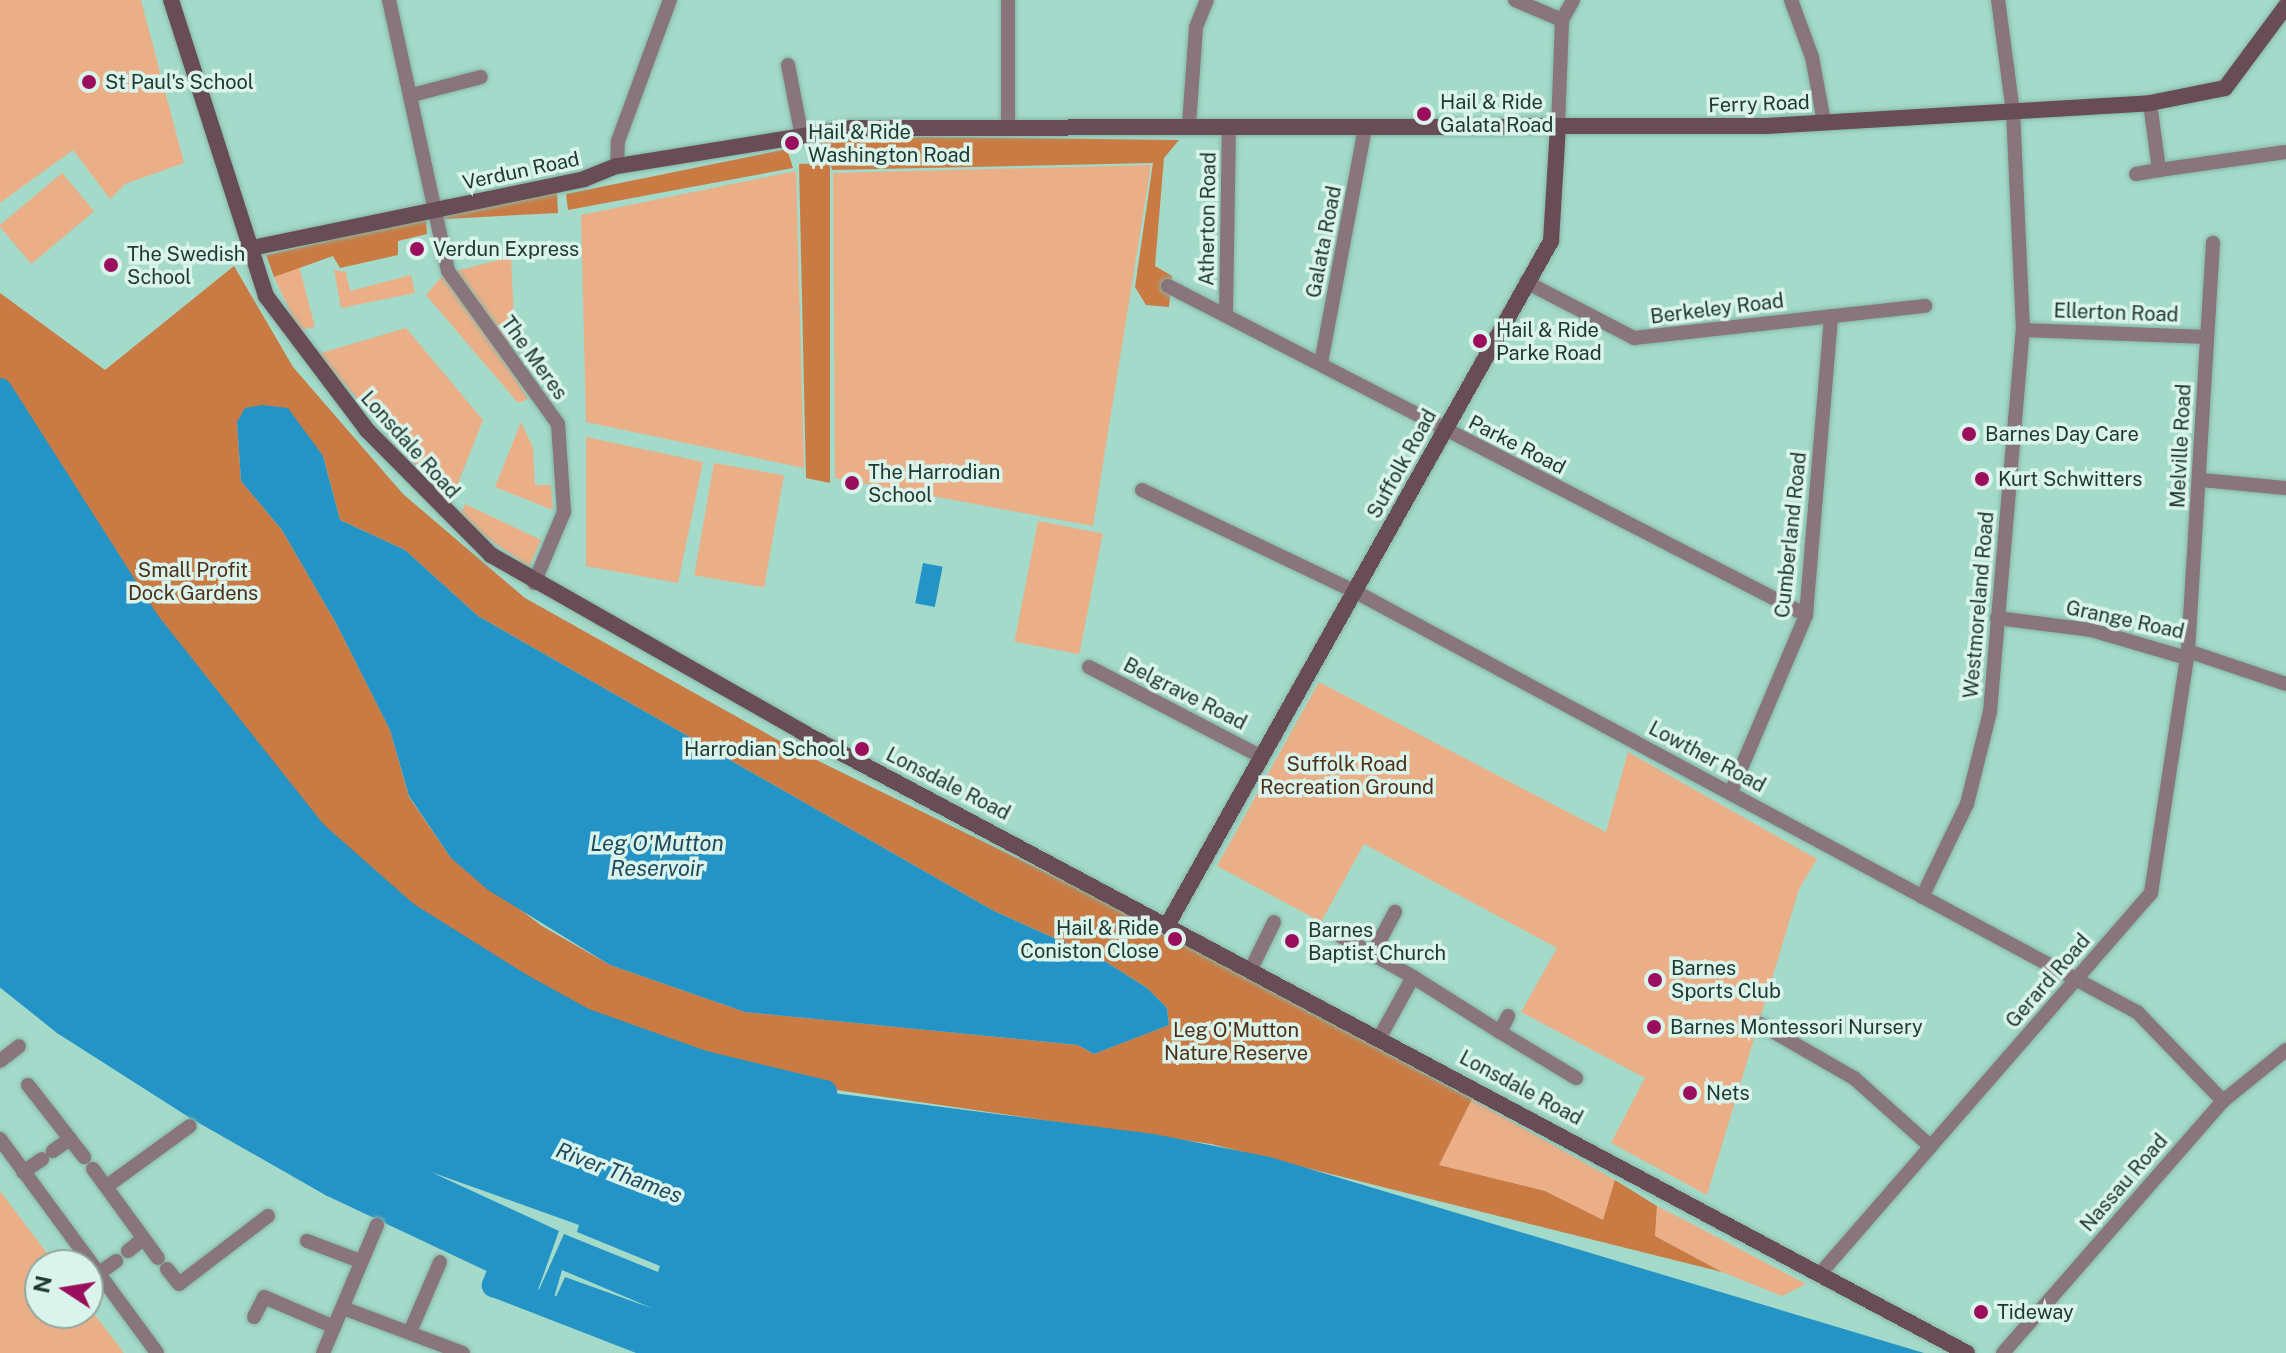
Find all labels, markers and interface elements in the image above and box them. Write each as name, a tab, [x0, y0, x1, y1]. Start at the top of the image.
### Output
place label: St Paul's School	[105, 70, 254, 94]
marker: St Paul's School	[80, 73, 98, 91]
place label: Hail & Ride Galata Road	[1440, 90, 1553, 137]
street label: Ferry Road	[1708, 90, 1810, 118]
marker: Hail & Ride Galata Road	[1415, 105, 1433, 123]
place label: Hail & Ride Washington Road	[808, 120, 971, 167]
marker: Hail & Ride Washington Road	[783, 134, 801, 152]
street label: Verdun Road	[460, 147, 582, 195]
street label: Atherton Road	[1195, 152, 1221, 286]
street label: Galata Road	[1301, 184, 1347, 300]
place label: Verdun Express	[433, 237, 579, 261]
marker: Verdun Express	[408, 240, 426, 258]
place label: The Swedish School	[127, 242, 246, 289]
marker: The Swedish School	[102, 256, 120, 274]
street label: Berkeley Road	[1649, 289, 1785, 329]
street label: Ellerton Road	[2053, 299, 2179, 327]
street label: The Meres	[496, 311, 572, 405]
place label: Hail & Ride Parke Road	[1496, 318, 1602, 365]
marker: Hail & Ride Parke Road	[1471, 332, 1489, 350]
street label: Melville Road	[2166, 383, 2196, 509]
street label: Lonsdale Road	[356, 386, 464, 504]
street label: Suffolk Road	[1362, 405, 1442, 523]
street label: Parke Road	[1464, 410, 1570, 480]
place label: Barnes Day Care	[1985, 422, 2139, 446]
marker: Barnes Day Care	[1960, 425, 1978, 443]
street label: Cumberland Road	[1770, 451, 1812, 619]
place label: The Harrodian School	[868, 460, 1000, 507]
place label: Kurt Schwitters	[1998, 467, 2142, 491]
marker: Kurt Schwitters	[1973, 470, 1991, 488]
marker: The Harrodian School	[843, 474, 861, 492]
street label: Westmoreland Road	[1959, 511, 1999, 699]
park label: Small Profit Dock Gardens	[128, 558, 258, 605]
street label: Grange Road	[2064, 596, 2186, 644]
street label: Belgrave Road	[1119, 653, 1251, 735]
street label: Lowther Road	[1645, 716, 1769, 798]
place label: Harrodian School	[684, 737, 846, 761]
marker: Harrodian School	[853, 740, 871, 758]
street label: Lonsdale Road	[882, 742, 1014, 826]
park label: Suffolk Road Recreation Ground	[1260, 753, 1434, 800]
water label: Leg O'Mutton Reservoir	[590, 830, 724, 882]
place label: Hail & Ride Coniston Close	[1020, 916, 1159, 963]
place label: Barnes Baptist Church	[1308, 918, 1446, 965]
street label: Gerard Road	[2001, 929, 2095, 1033]
marker: Hail & Ride Coniston Close	[1166, 930, 1184, 948]
marker: Barnes Baptist Church	[1283, 932, 1301, 950]
place label: Barnes Sports Club	[1671, 956, 1781, 1003]
marker: Barnes Sports Club	[1646, 971, 1664, 989]
place label: Barnes Montessori Nursery	[1670, 1015, 1923, 1039]
marker: Barnes Montessori Nursery	[1645, 1018, 1663, 1036]
park label: Leg O'Mutton Nature Reserve	[1164, 1019, 1308, 1066]
street label: Lonsdale Road	[1455, 1045, 1587, 1131]
place label: Nets	[1706, 1081, 1750, 1105]
marker: Nets	[1681, 1084, 1699, 1102]
street label: Nassau Road	[2075, 1129, 2173, 1237]
water label: River Thames	[552, 1137, 686, 1209]
north arrow	[24, 1249, 104, 1329]
text: N	[28, 1273, 57, 1296]
place label: Tideway	[1997, 1300, 2074, 1324]
marker: Tideway	[1972, 1303, 1990, 1321]

